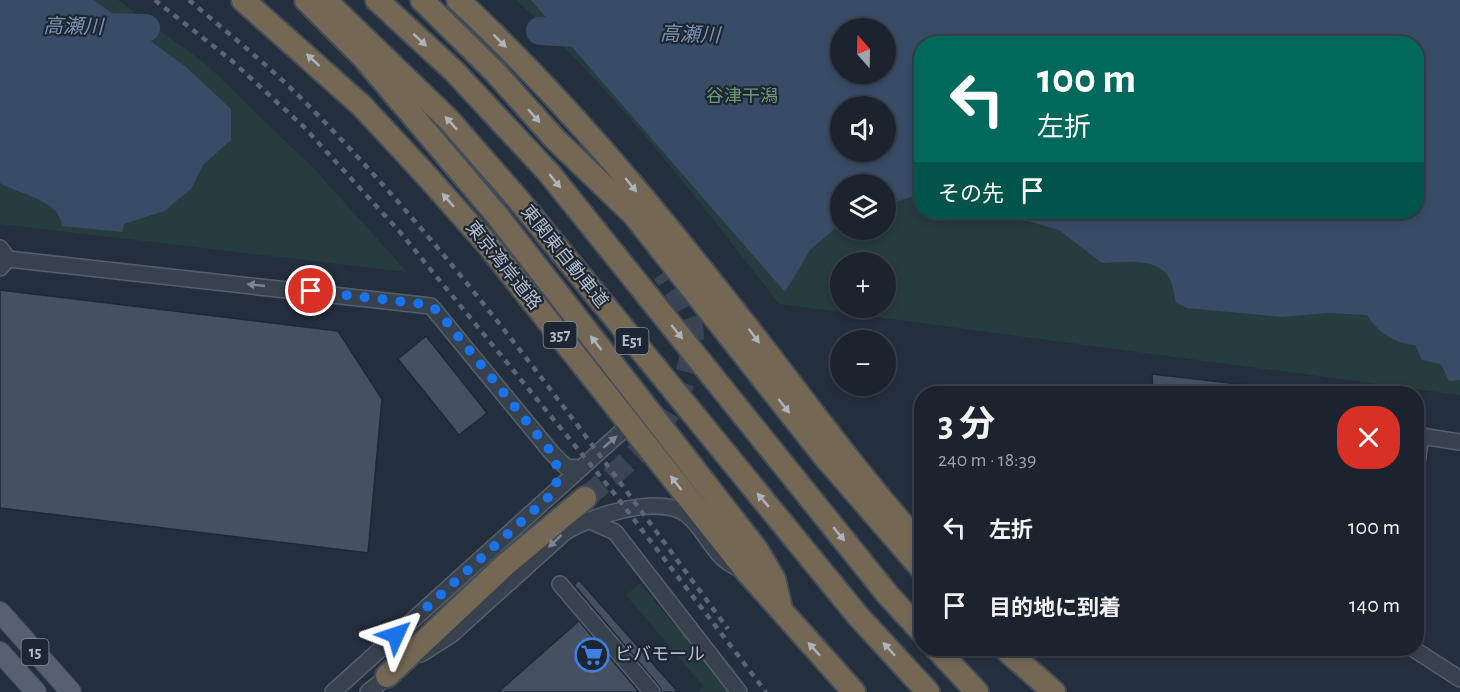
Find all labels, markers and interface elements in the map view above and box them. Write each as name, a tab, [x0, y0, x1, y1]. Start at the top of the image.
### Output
water label: 高瀬川	[43, 15, 105, 38]
north arrow	[830, 18, 896, 84]
map controls	[830, 18, 896, 396]
water label: 高瀬川	[660, 23, 722, 46]
one-way arrow	[413, 33, 428, 47]
one-way arrow	[493, 33, 507, 48]
one-way arrow	[306, 54, 320, 68]
text: 100 m	[1037, 58, 1136, 100]
icon: left	[938, 60, 1016, 138]
park label: 谷津干潟	[706, 86, 778, 106]
button: sound	[830, 96, 896, 162]
one-way arrow	[527, 108, 540, 123]
text: 左折	[1037, 114, 1091, 141]
one-way arrow	[445, 116, 458, 131]
one-way arrow	[548, 173, 561, 188]
button: layers	[830, 174, 896, 240]
icon: arrive	[1016, 174, 1049, 207]
one-way arrow	[624, 177, 637, 192]
text: その先	[938, 183, 1004, 205]
one-way arrow	[442, 193, 455, 208]
street label: 東関東自動車道	[517, 201, 612, 312]
street label: 東京湾岸道路	[462, 217, 546, 314]
button: +	[830, 252, 896, 318]
pin	[285, 265, 336, 316]
icon: arrive	[294, 274, 327, 307]
one-way arrow	[246, 281, 265, 290]
road number: 357	[544, 322, 576, 348]
one-way arrow	[671, 325, 683, 340]
road number: E51	[616, 328, 648, 354]
one-way arrow	[748, 328, 760, 344]
button: −	[830, 330, 896, 396]
one-way arrow	[589, 335, 602, 351]
one-way arrow	[778, 398, 790, 413]
button: close	[1337, 406, 1400, 469]
text: 3 分	[938, 407, 995, 443]
one-way arrow	[602, 436, 617, 449]
text: 240 m · 18:39	[938, 450, 1036, 470]
one-way arrow	[671, 475, 683, 490]
one-way arrow	[756, 492, 769, 508]
icon: left	[938, 511, 971, 544]
text: 100 m	[1348, 516, 1400, 538]
text: 左折	[989, 519, 1033, 541]
one-way arrow	[832, 526, 844, 541]
one-way arrow	[548, 534, 563, 547]
icon: arrive	[938, 589, 971, 622]
text: 140 m	[1349, 594, 1400, 616]
text: 目的地に到着	[989, 597, 1121, 619]
position arrow	[364, 603, 428, 667]
supermarket icon: ビバモール	[574, 637, 610, 673]
road number: 15	[22, 639, 48, 665]
one-way arrow	[808, 642, 821, 657]
one-way arrow	[882, 642, 896, 656]
place label: ビバモール	[615, 645, 705, 664]

